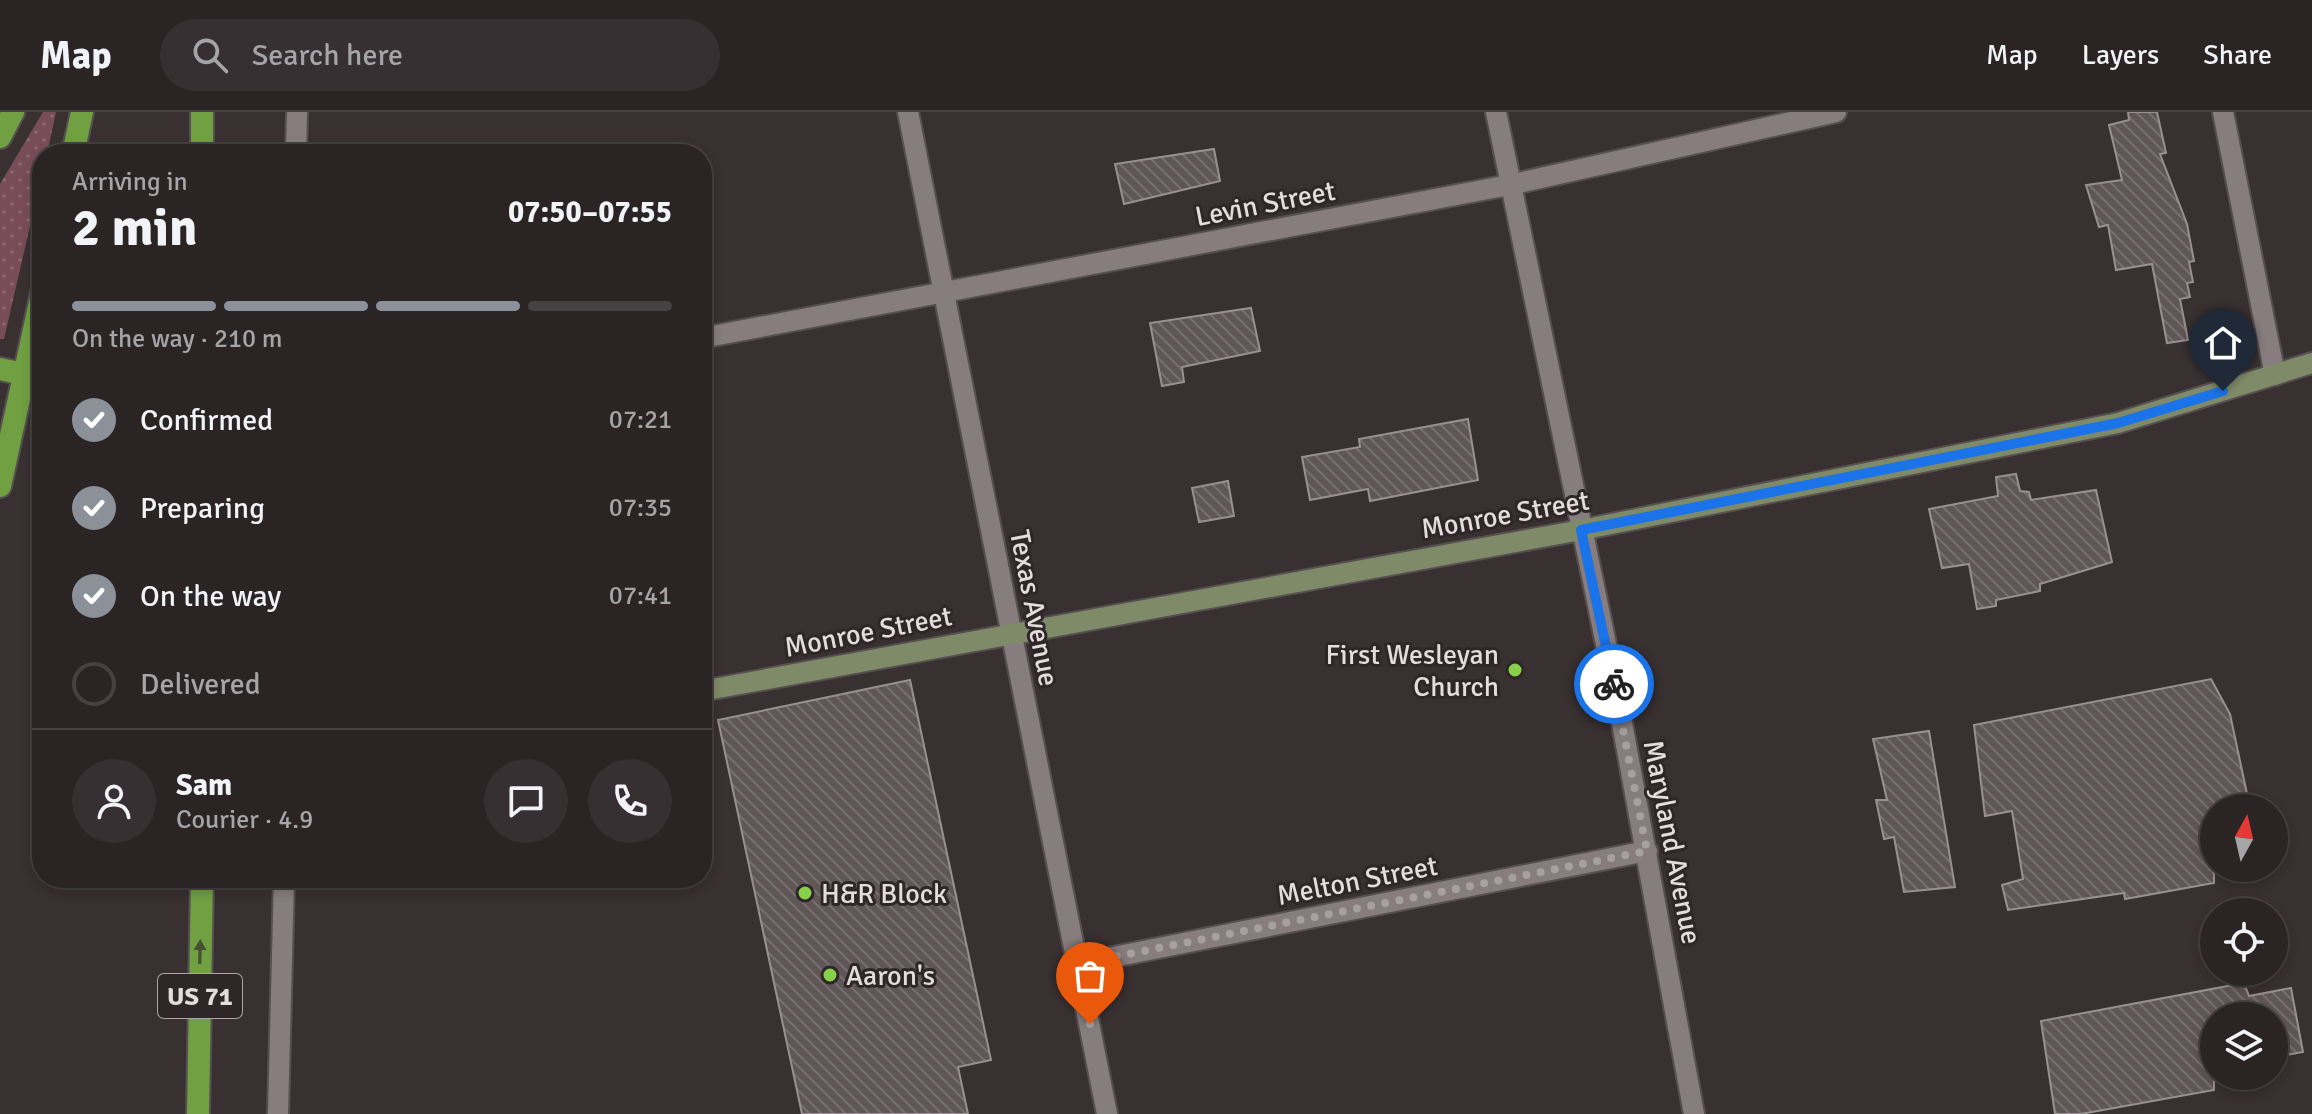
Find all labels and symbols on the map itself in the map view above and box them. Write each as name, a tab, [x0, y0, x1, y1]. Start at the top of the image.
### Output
street label: Levin Street	[1192, 174, 1338, 234]
pin	[2189, 309, 2257, 391]
street label: Monroe Street	[1419, 483, 1592, 546]
street label: Texas Avenue	[1002, 527, 1066, 689]
street label: Monroe Street	[782, 599, 955, 665]
place label: First Wesleyan Church	[1326, 638, 1499, 704]
courier	[1574, 644, 1654, 724]
marker: First Wesleyan Church	[1506, 661, 1524, 679]
street label: Maryland Avenue	[1636, 737, 1708, 947]
north arrow	[2200, 794, 2288, 882]
street label: Melton Street	[1274, 849, 1441, 913]
place label: H&R Block	[821, 877, 947, 911]
marker: H&R Block	[796, 884, 814, 902]
one-way arrow	[194, 939, 207, 964]
pin	[1056, 942, 1124, 1024]
place label: Aaron's	[846, 959, 935, 993]
marker: Aaron's	[821, 966, 839, 984]
road number: US 71	[158, 974, 242, 1018]

